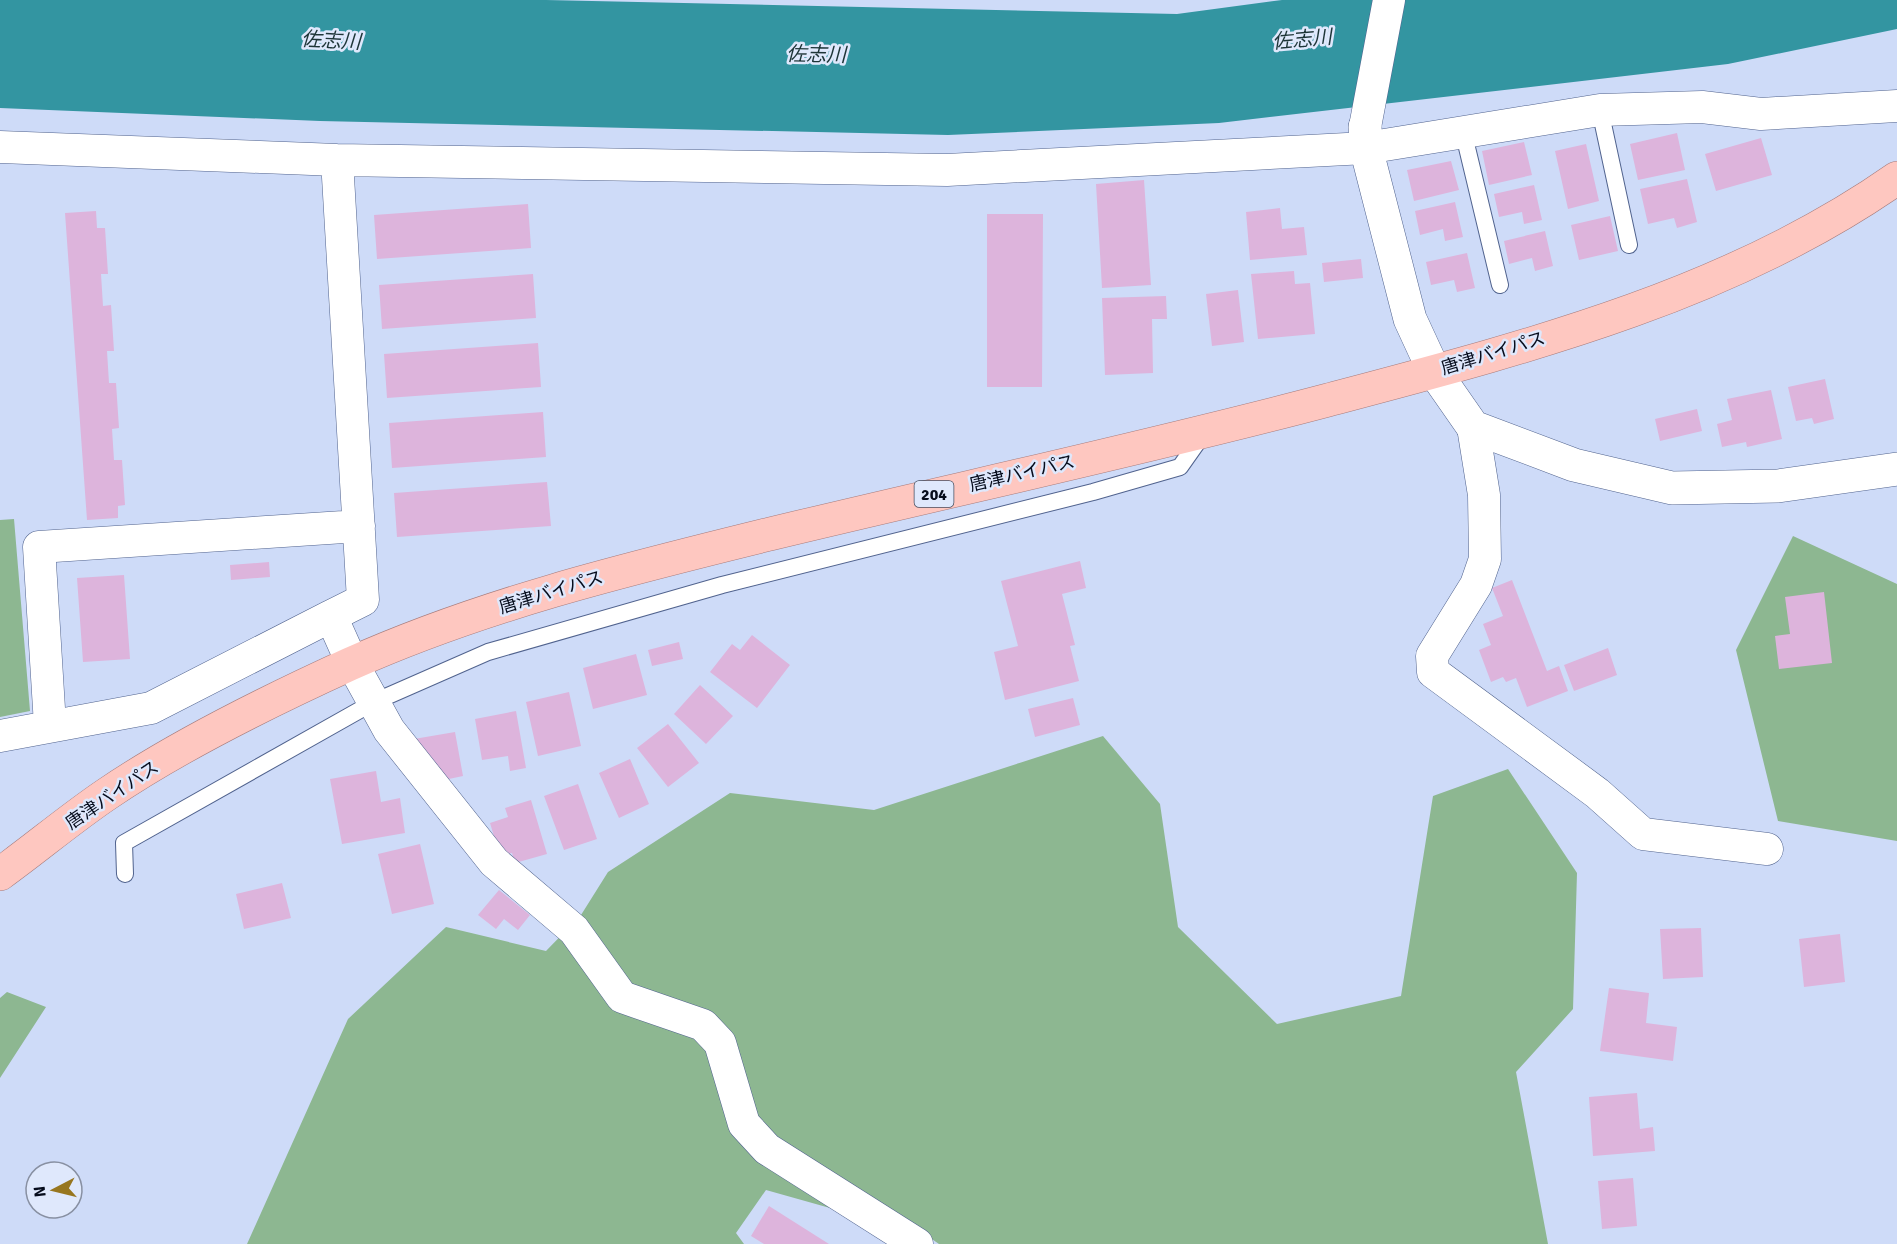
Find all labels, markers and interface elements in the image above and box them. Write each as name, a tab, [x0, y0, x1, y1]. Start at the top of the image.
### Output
water label: 佐志川	[1271, 24, 1335, 55]
water label: 佐志川	[300, 26, 364, 55]
water label: 佐志川	[786, 41, 848, 68]
street label: 唐津バイパス	[1438, 327, 1548, 379]
street label: 唐津バイパス	[967, 450, 1077, 496]
road number: 204	[914, 481, 954, 507]
street label: 唐津バイパス	[496, 566, 606, 618]
street label: 唐津バイパス	[61, 756, 163, 834]
north arrow	[24, 1160, 84, 1220]
text: N	[30, 1185, 51, 1198]

